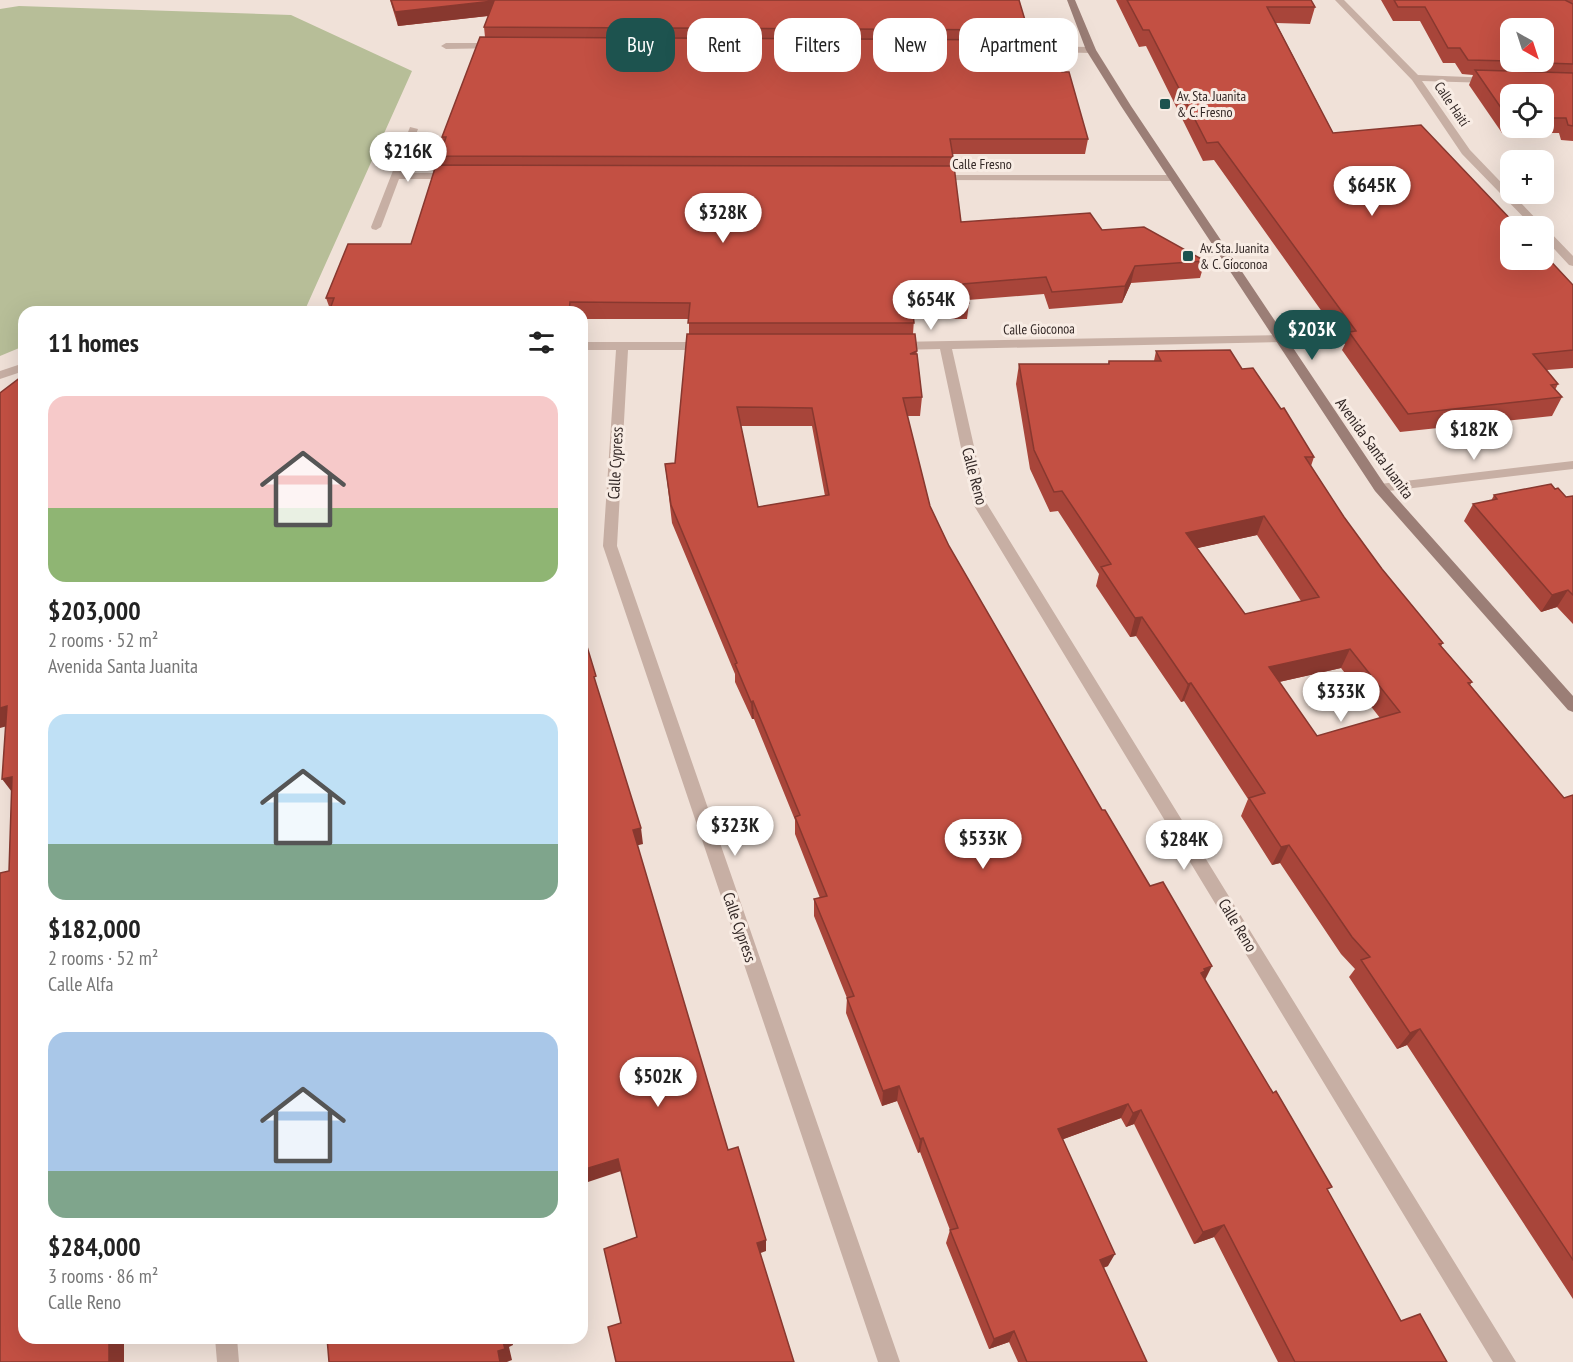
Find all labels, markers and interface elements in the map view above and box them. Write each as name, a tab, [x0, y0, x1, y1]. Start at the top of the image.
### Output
chip: Buy	[606, 18, 675, 72]
chip: Rent	[687, 18, 762, 72]
chip: Filters	[774, 18, 861, 72]
chip: New	[873, 18, 947, 72]
chip: Apartment	[959, 18, 1078, 72]
north arrow	[1500, 18, 1554, 72]
map controls	[1500, 18, 1554, 270]
street label: Calle Haití	[1431, 78, 1473, 130]
button: locate	[1500, 84, 1554, 138]
place label: Av. Sta. Juanita & C. Fresno	[1177, 87, 1246, 121]
marker: Av. Sta. Juanita & C. Fresno	[1158, 97, 1172, 111]
pin: $216K	[366, 132, 450, 183]
text: $216K	[384, 138, 432, 164]
button: +	[1500, 150, 1554, 204]
street label: Calle Fresno	[952, 155, 1012, 173]
pin: $645K	[1330, 166, 1414, 217]
text: $645K	[1348, 172, 1396, 198]
pin: $328K	[681, 193, 765, 244]
text: $328K	[699, 199, 747, 225]
button: −	[1500, 216, 1554, 270]
place label: Av. Sta. Juanita & C. Gioconoa	[1200, 239, 1269, 273]
marker: Av. Sta. Juanita & C. Gioconoa	[1181, 249, 1195, 263]
pin: $654K	[889, 280, 973, 331]
text: $654K	[907, 286, 955, 312]
pin: $203K	[1270, 310, 1354, 361]
text: $203K	[1288, 316, 1336, 342]
street label: Calle Gioconoa	[1003, 319, 1075, 339]
text: 11 homes	[48, 326, 139, 359]
icon: filters	[525, 326, 558, 359]
street label: Avenida Santa Juanita	[1332, 394, 1418, 502]
pin: $182K	[1432, 410, 1516, 461]
text: $182K	[1450, 416, 1498, 442]
street label: Calle Cypress	[603, 426, 627, 500]
icon: home	[249, 435, 357, 543]
street label: Calle Reno	[958, 445, 992, 507]
text: $203,000	[48, 594, 141, 627]
text: 2 rooms · 52 m²	[48, 627, 158, 653]
text: Avenida Santa Juanita	[48, 653, 198, 679]
pin: $333K	[1299, 672, 1383, 723]
text: $333K	[1317, 678, 1365, 704]
icon: home	[249, 753, 357, 861]
pin: $323K	[693, 806, 777, 857]
text: $323K	[711, 812, 759, 838]
pin: $533K	[941, 819, 1025, 870]
pin: $284K	[1142, 820, 1226, 871]
text: $533K	[959, 825, 1007, 851]
text: $284K	[1160, 826, 1208, 852]
street label: Calle Cypress	[719, 889, 761, 965]
street label: Calle Reno	[1214, 895, 1262, 955]
text: $182,000	[48, 912, 141, 945]
text: 2 rooms · 52 m²	[48, 945, 158, 971]
text: Calle Alfa	[48, 971, 113, 997]
pin: $502K	[616, 1057, 700, 1108]
text: $502K	[634, 1063, 682, 1089]
icon: home	[249, 1071, 357, 1179]
text: $284,000	[48, 1230, 141, 1263]
text: 3 rooms · 86 m²	[48, 1263, 158, 1289]
text: Calle Reno	[48, 1289, 121, 1315]

